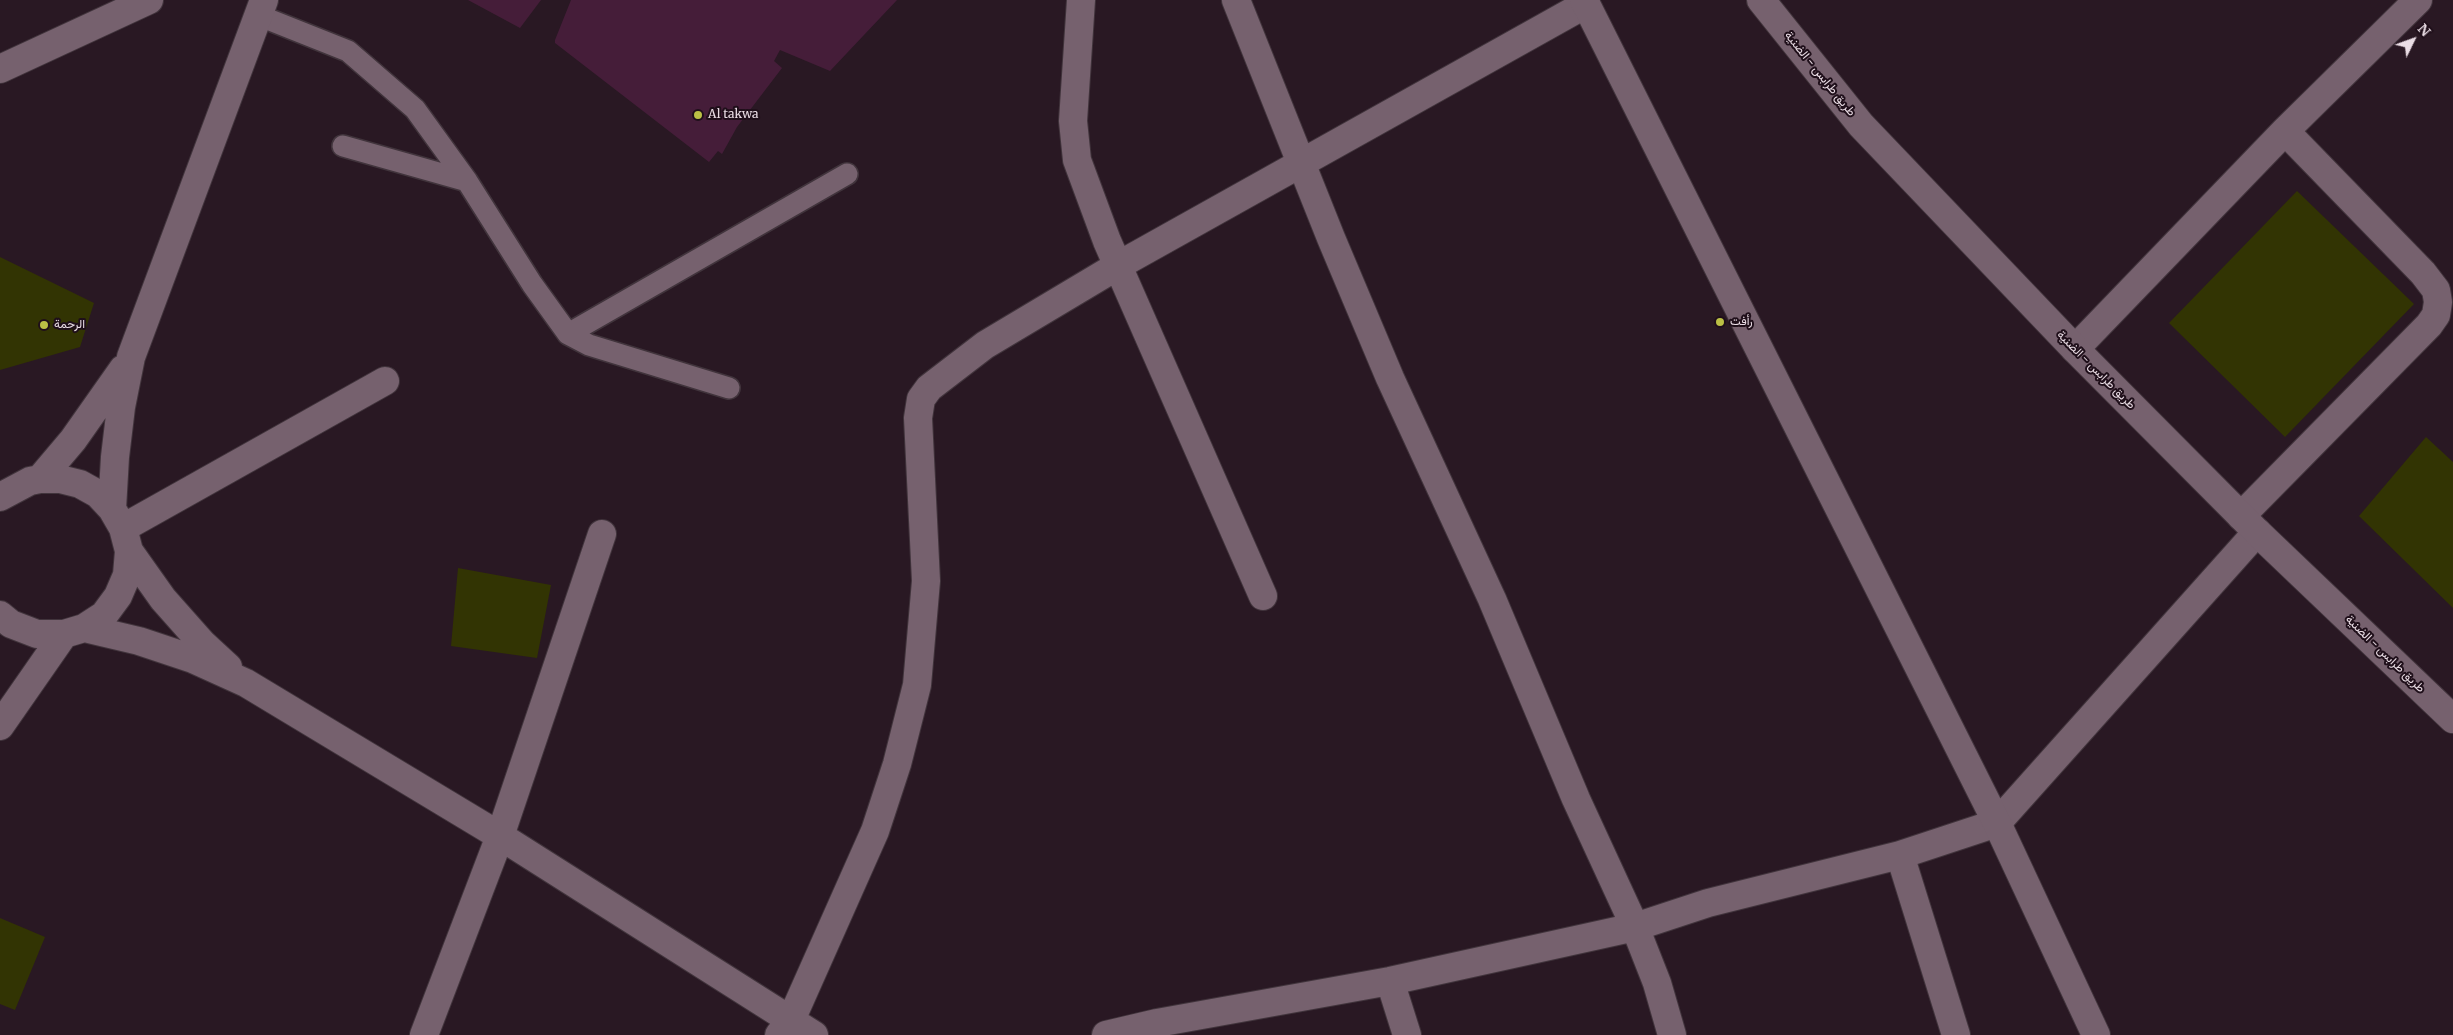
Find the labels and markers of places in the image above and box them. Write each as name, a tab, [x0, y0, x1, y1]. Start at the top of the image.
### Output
place label: Al takwa	[708, 108, 759, 122]
marker: Al takwa	[692, 109, 704, 121]
place label: رأفت	[1730, 315, 1753, 329]
marker: رأفت	[1714, 316, 1726, 328]
place label: الرحمة	[54, 318, 85, 332]
marker: الرحمة	[38, 319, 50, 331]

